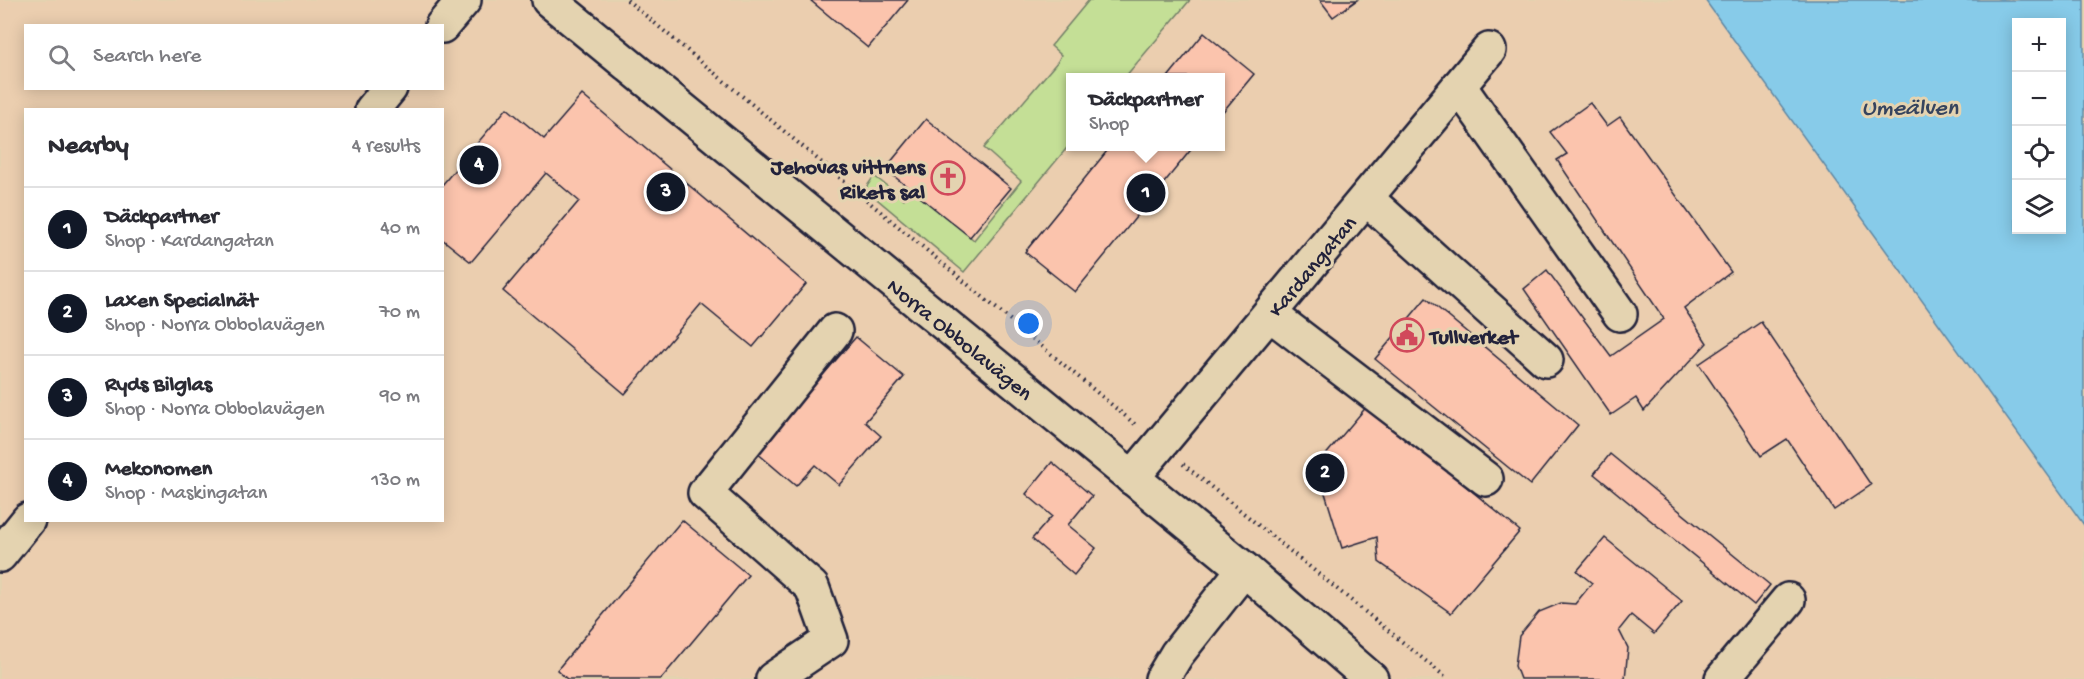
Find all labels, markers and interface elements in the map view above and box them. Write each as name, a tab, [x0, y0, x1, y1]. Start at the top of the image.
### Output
map controls	[2012, 18, 2066, 234]
button: +	[2012, 18, 2066, 72]
search box	[24, 24, 444, 90]
icon: search	[45, 41, 78, 74]
text: Search here	[93, 44, 201, 70]
button: −	[2012, 72, 2066, 126]
popup	[1066, 73, 1225, 151]
text: Däckpartner	[1089, 88, 1202, 114]
water label: Umeälven	[1862, 95, 1959, 124]
text: Shop	[1089, 114, 1129, 137]
button: locate	[2012, 126, 2066, 180]
text: Nearby	[48, 132, 129, 163]
text: 4 results	[352, 136, 420, 159]
pin: 4	[460, 142, 498, 188]
place label: Jehovas vittnens Rikets sal	[770, 156, 927, 207]
church icon: Jehovas vittnens Rikets sal	[930, 160, 966, 196]
pin: 3	[646, 170, 686, 214]
pin: 1	[1126, 170, 1166, 216]
button: layers	[2012, 180, 2066, 234]
text: Däckpartner	[105, 205, 218, 231]
street label: Kardangatan	[1264, 211, 1364, 323]
text: 1	[63, 218, 72, 241]
text: 40 m	[380, 218, 420, 241]
text: Shop · Kardangatan	[105, 231, 274, 254]
street label: Norra Obbolavägen	[880, 274, 1037, 408]
text: Laxen Specialnät	[105, 289, 257, 315]
text: 2	[63, 302, 72, 325]
text: 70 m	[379, 302, 420, 325]
your location	[1014, 309, 1043, 338]
text: Shop · Norra Obbolavägen	[105, 315, 325, 338]
public building icon: Tullverket	[1389, 317, 1425, 353]
place label: Tullverket	[1428, 326, 1519, 352]
text: Ryds Bilglas	[105, 373, 212, 399]
text: 3	[62, 386, 73, 409]
text: 90 m	[380, 386, 420, 409]
text: Shop · Norra Obbolavägen	[105, 399, 325, 422]
pin: 2	[1306, 450, 1344, 496]
text: Mekonomen	[105, 457, 212, 483]
text: 4	[63, 470, 72, 493]
text: 130 m	[371, 470, 420, 493]
text: Shop · Maskingatan	[105, 483, 267, 506]

